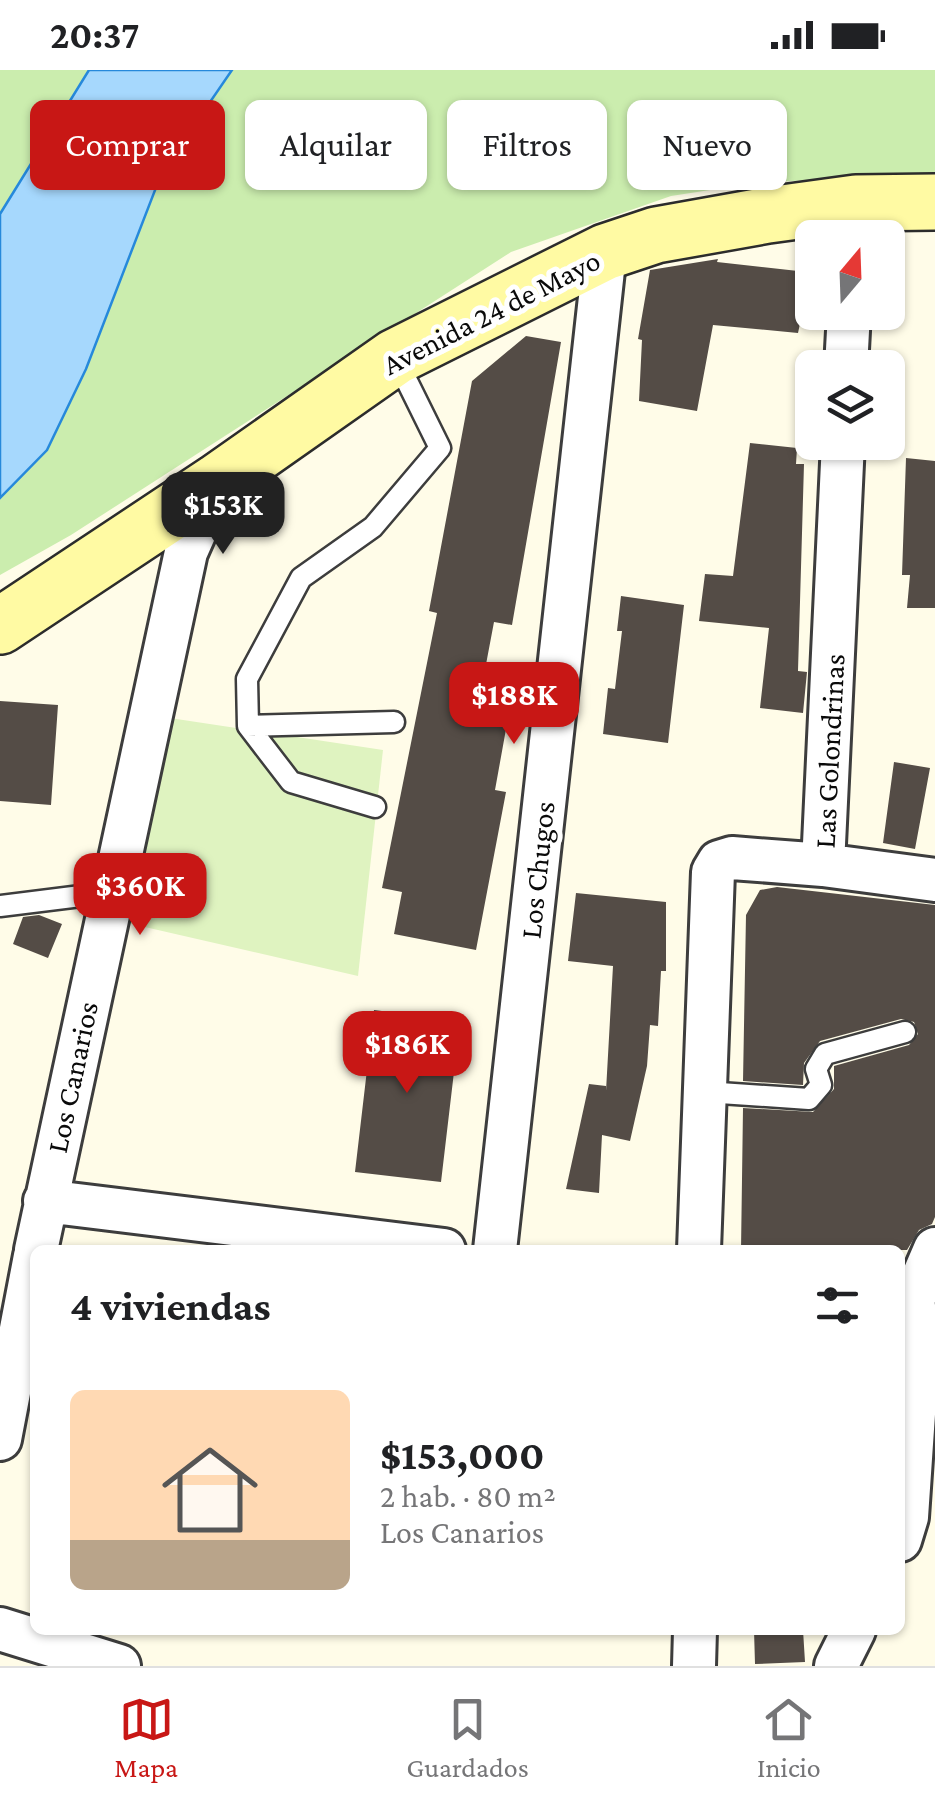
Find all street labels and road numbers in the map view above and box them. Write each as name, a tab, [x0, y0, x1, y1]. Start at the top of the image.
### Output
street label: Avenida 24 de Mayo	[377, 243, 606, 382]
street label: Las Golondrinas	[807, 653, 851, 849]
street label: Los Chugos	[513, 800, 562, 940]
street label: Los Canarios	[40, 998, 104, 1156]

